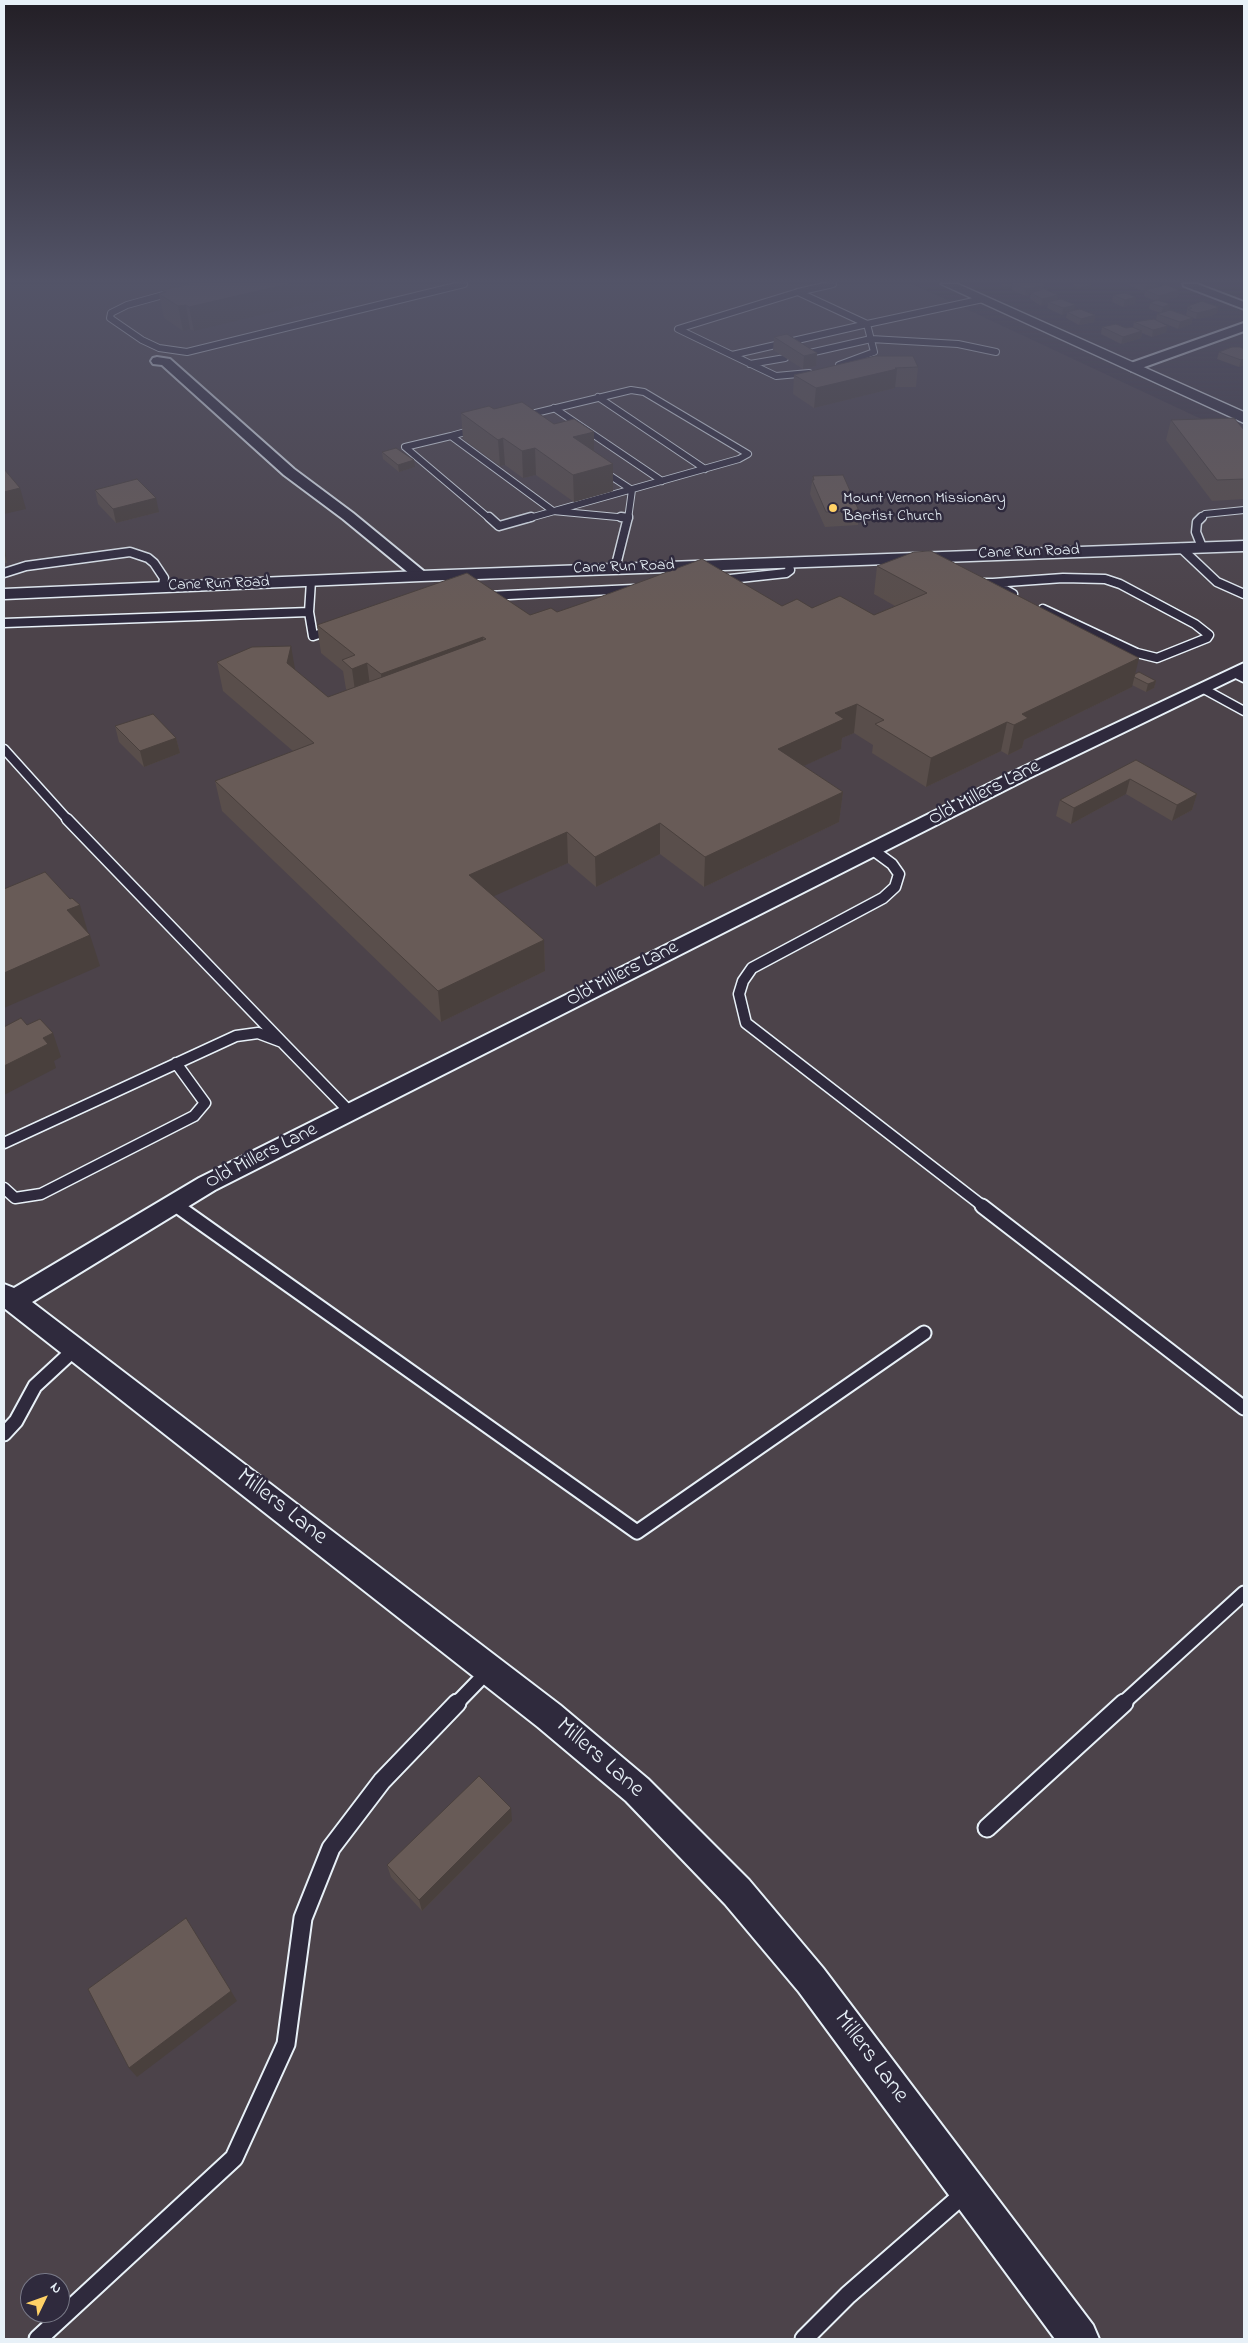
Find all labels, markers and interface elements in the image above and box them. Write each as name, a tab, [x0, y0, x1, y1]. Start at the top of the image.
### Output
place label: Mount Vernon Missionary Baptist Church	[843, 489, 1006, 527]
marker: Mount Vernon Missionary Baptist Church	[827, 502, 839, 514]
street label: Cane Run Road	[978, 542, 1080, 564]
street label: Cane Run Road	[573, 557, 675, 579]
street label: Cane Run Road	[168, 574, 270, 596]
street label: Old Millers Lane	[925, 755, 1045, 833]
street label: Old Millers Lane	[563, 936, 683, 1014]
street label: Old Millers Lane	[202, 1118, 322, 1196]
street label: Millers Lane	[230, 1463, 332, 1553]
street label: Millers Lane	[549, 1713, 649, 1805]
street label: Millers Lane	[826, 2006, 914, 2110]
north arrow	[20, 2273, 70, 2323]
text: N	[45, 2278, 67, 2299]

